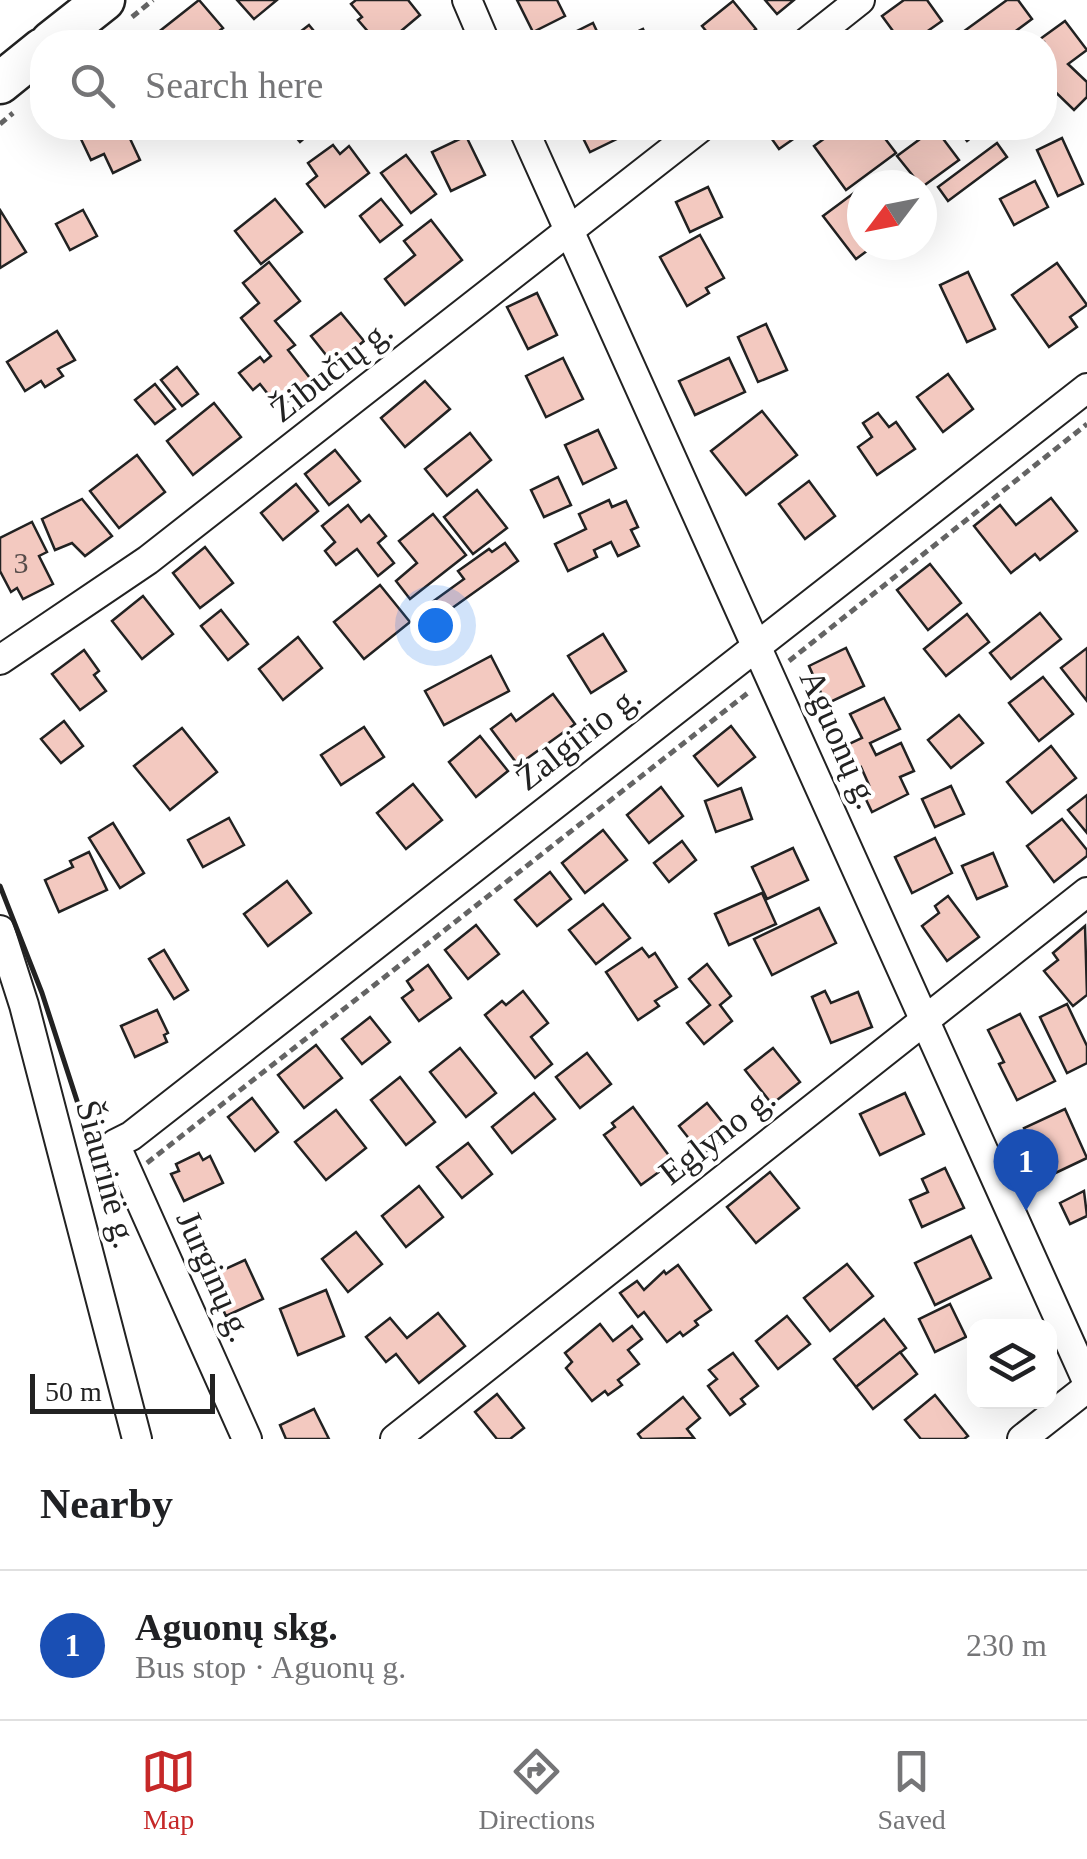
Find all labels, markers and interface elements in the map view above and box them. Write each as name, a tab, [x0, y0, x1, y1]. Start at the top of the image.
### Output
search box	[30, 30, 1057, 140]
icon: search	[65, 58, 120, 113]
text: Search here	[145, 64, 323, 106]
north arrow	[847, 170, 937, 260]
street label: Žibučių g.	[263, 311, 400, 430]
house number: 3	[14, 546, 29, 579]
your location	[410, 600, 461, 651]
street label: Aguonų g.	[792, 664, 887, 815]
street label: Žalgirio g.	[508, 677, 649, 798]
street label: Eglyno g.	[652, 1078, 783, 1193]
street label: Šiaurinė g.	[68, 1096, 145, 1252]
pin: 1	[994, 1128, 1058, 1211]
street label: Jurginų g.	[168, 1205, 261, 1348]
map controls	[967, 1319, 1057, 1409]
button: layers	[967, 1319, 1057, 1409]
scale bar	[30, 1369, 215, 1414]
text: 50 m	[45, 1376, 102, 1407]
text: Nearby	[40, 1481, 173, 1527]
text: Aguonų skg.	[135, 1606, 338, 1648]
text: 1	[65, 1627, 81, 1663]
text: 230 m	[966, 1627, 1047, 1663]
text: Bus stop · Aguonų g.	[135, 1649, 406, 1685]
tab: Map	[141, 1744, 196, 1836]
tab: Directions	[478, 1744, 595, 1836]
tab: Saved	[877, 1744, 946, 1836]

